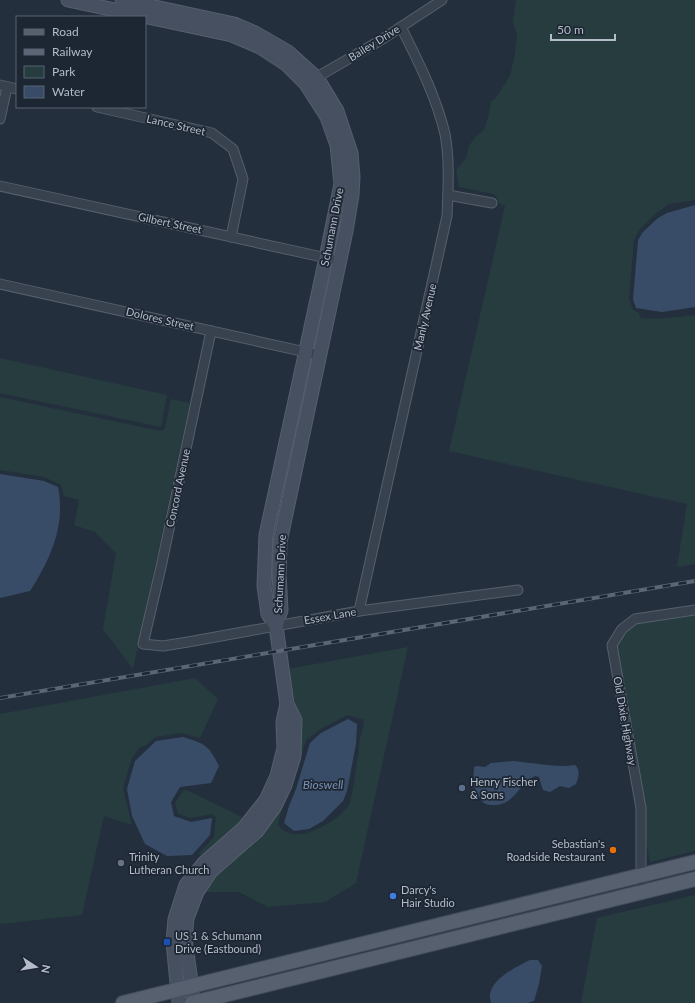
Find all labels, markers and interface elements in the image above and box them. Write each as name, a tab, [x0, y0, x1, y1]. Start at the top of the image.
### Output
legend	[16, 16, 146, 108]
scale bar	[551, 16, 615, 42]
street label: Bailey Drive	[346, 22, 402, 63]
text: 50 m	[557, 22, 584, 37]
text: Road	[52, 24, 79, 39]
text: Railway	[52, 44, 93, 59]
text: Park	[52, 64, 76, 79]
text: Water	[52, 84, 85, 99]
street label: Lance Street	[145, 111, 207, 138]
street label: Schumann Drive	[318, 187, 345, 267]
street label: Gilbert Street	[137, 209, 203, 236]
street label: Manly Avenue	[410, 282, 439, 352]
street label: Dolores Street	[125, 304, 195, 333]
street label: Concord Avenue	[163, 447, 192, 528]
street label: Schumann Drive	[271, 534, 288, 614]
street label: Essex Lane	[303, 604, 357, 627]
street label: Old Dixie Highway	[611, 675, 640, 767]
place label: Henry Fischer & Sons	[470, 775, 537, 801]
water label: Bioswell	[303, 777, 344, 792]
marker: Henry Fischer & Sons	[457, 783, 467, 793]
place label: Sebastian's Roadside Restaurant	[506, 837, 605, 863]
marker: Sebastian's Roadside Restaurant	[608, 845, 618, 855]
place label: Trinity Lutheran Church	[129, 850, 209, 876]
marker: Trinity Lutheran Church	[116, 858, 126, 868]
place label: Darcy's Hair Studio	[401, 883, 455, 909]
marker: Darcy's Hair Studio	[388, 891, 398, 901]
place label: US 1 & Schumann Drive (Eastbound)	[175, 929, 262, 955]
marker: US 1 & Schumann Drive (Eastbound)	[162, 937, 172, 947]
north arrow	[16, 947, 56, 987]
text: N	[39, 964, 54, 975]

